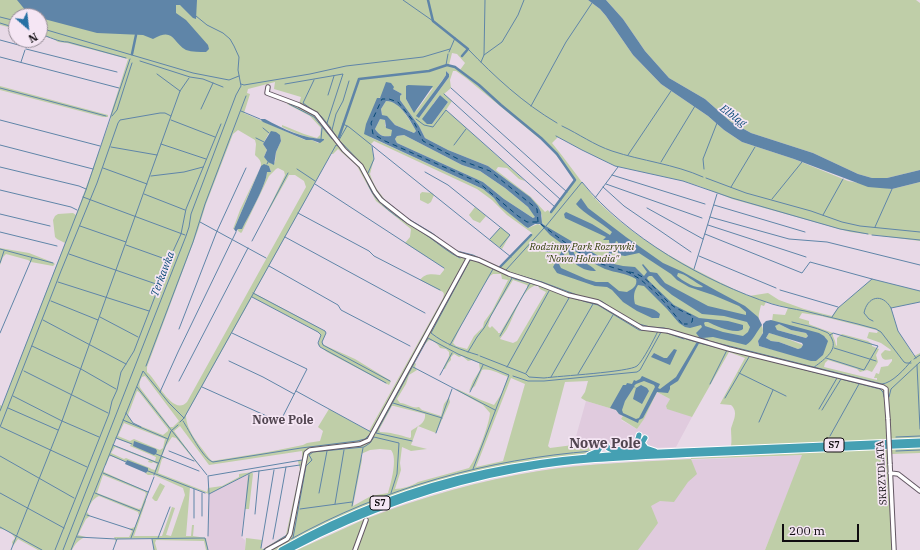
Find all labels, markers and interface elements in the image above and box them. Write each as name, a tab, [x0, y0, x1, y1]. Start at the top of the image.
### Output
north arrow	[8, 8, 48, 48]
text: N	[26, 29, 40, 46]
water label: Elbląg	[717, 102, 749, 130]
park label: Rodzinny Park Rozrywki "Nowa Holandia"	[530, 241, 634, 264]
water label: Terkawka	[148, 250, 178, 298]
district label: Nowe Pole	[252, 414, 314, 428]
district label: Nowe Pole	[569, 436, 641, 452]
road number: S7	[824, 438, 844, 452]
street label: SKRZYDLATA	[874, 440, 890, 506]
road number: S7	[370, 496, 390, 510]
scale bar	[784, 516, 861, 542]
text: 200 m	[789, 523, 825, 538]

